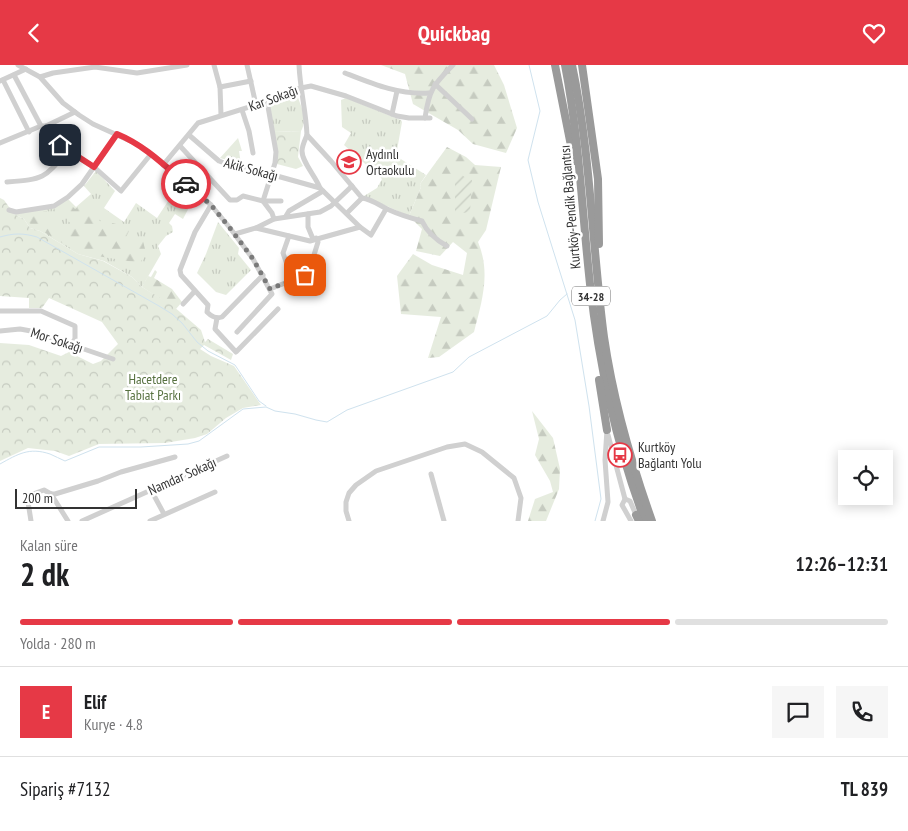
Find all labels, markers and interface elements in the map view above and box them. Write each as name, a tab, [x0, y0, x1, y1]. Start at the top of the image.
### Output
icon: back	[20, 19, 48, 47]
text: Quickbag	[418, 19, 490, 47]
icon: heart	[860, 19, 888, 47]
street label: Kar Sokağı	[246, 81, 300, 115]
pin	[39, 124, 81, 166]
icon: home	[46, 131, 74, 159]
street label: Kurtköy-Pendik Bağlantısı	[556, 144, 584, 270]
place label: Aydınlı Ortaokulu	[366, 145, 414, 179]
school or university icon: Aydınlı Ortaokulu	[336, 149, 362, 175]
street label: Akik Sokağı	[222, 153, 280, 185]
courier	[161, 159, 211, 209]
icon: car	[172, 170, 200, 198]
pin	[284, 254, 326, 296]
icon: bag	[291, 261, 319, 289]
road number: 34-28	[572, 287, 610, 305]
street label: Mor Sokağı	[29, 323, 85, 357]
park label: Hacetdere Tabiat Parkı	[125, 370, 181, 404]
place label: Kurtköy Bağlantı Yolu	[638, 438, 702, 472]
bus stop icon: Kurtköy Bağlantı Yolu	[607, 442, 633, 468]
map controls	[838, 450, 893, 505]
button: locate	[838, 450, 893, 505]
street label: Namdar Sokağı	[145, 453, 219, 499]
scale bar	[15, 486, 138, 509]
text: 200 m	[22, 489, 53, 507]
text: Kalan süre	[20, 535, 78, 555]
text: 12:26–12:31	[795, 552, 888, 576]
text: 2 dk	[20, 553, 69, 595]
text: Yolda · 280 m	[20, 633, 96, 653]
button: chat	[772, 686, 824, 738]
button: phone	[836, 686, 888, 738]
text: Elif	[84, 690, 106, 714]
text: E	[42, 700, 50, 724]
text: Kurye · 4.8	[84, 714, 143, 734]
text: Sipariş #7132	[20, 777, 111, 801]
text: TL 839	[841, 777, 888, 801]

